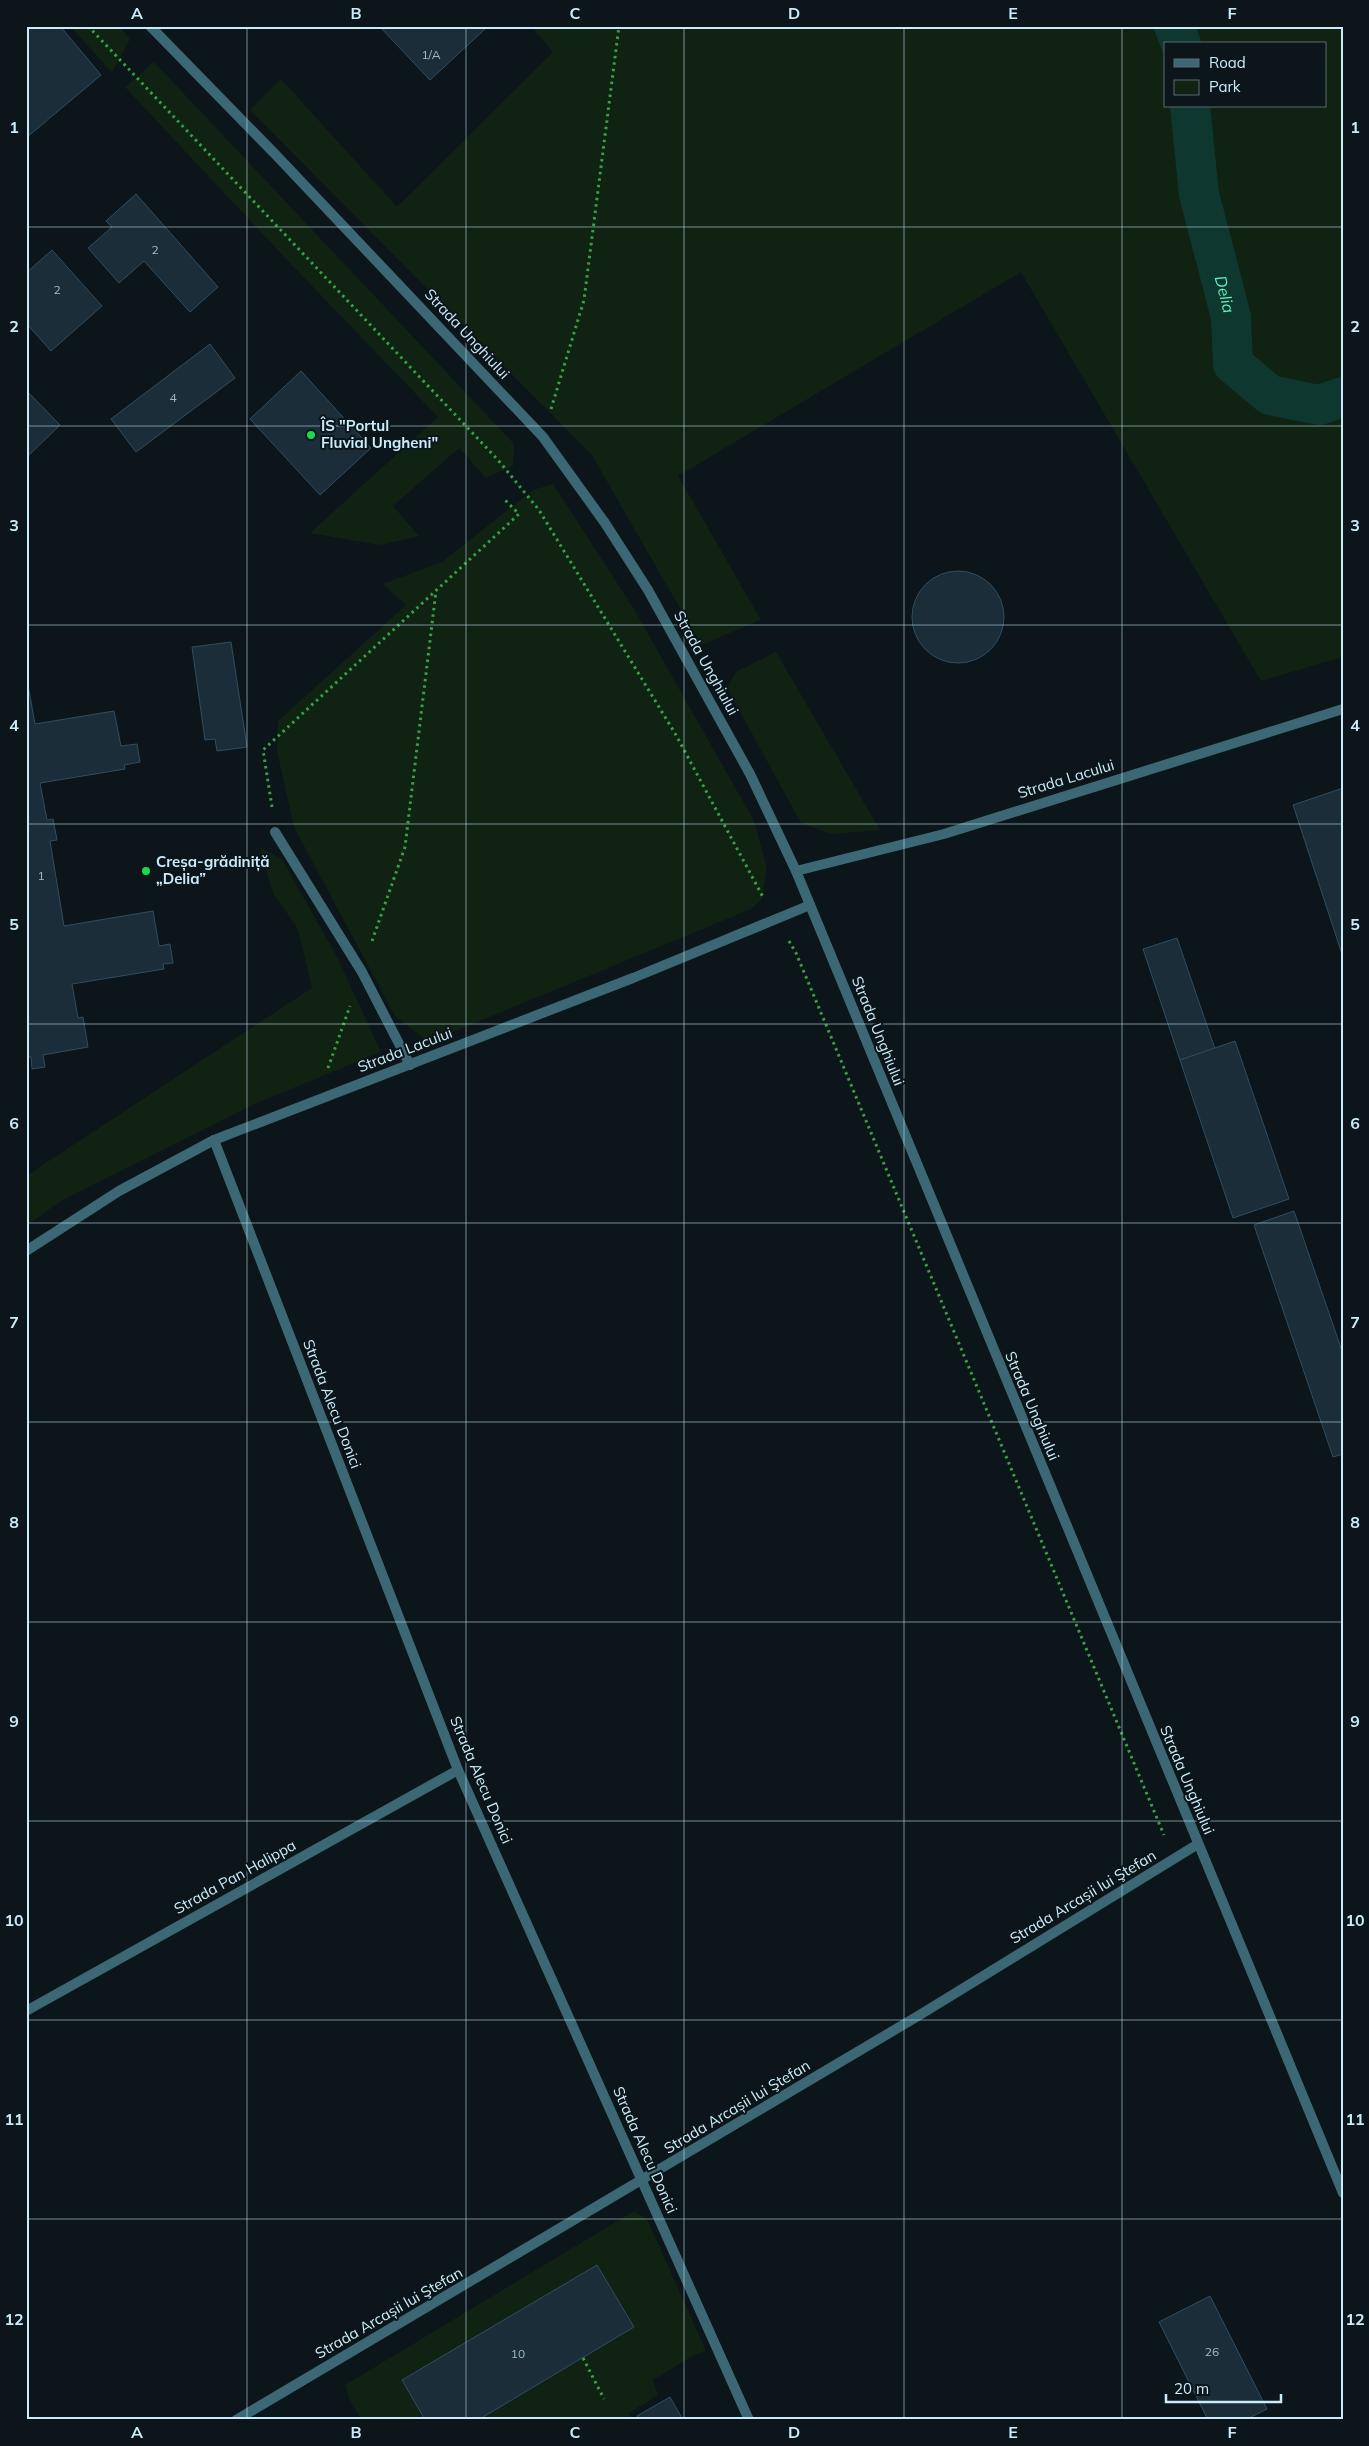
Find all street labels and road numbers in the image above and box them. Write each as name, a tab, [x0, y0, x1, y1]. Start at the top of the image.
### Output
street label: Strada Unghiului	[421, 285, 514, 383]
street label: Strada Unghiului	[670, 607, 743, 718]
street label: Strada Lacului	[1015, 755, 1116, 802]
street label: Strada Unghiului	[848, 973, 909, 1088]
street label: Strada Lacului	[355, 1023, 455, 1076]
street label: Strada Alecu Donici	[299, 1337, 366, 1471]
street label: Strada Unghiului	[1001, 1348, 1064, 1463]
street label: Strada Alecu Donici	[446, 1713, 517, 1846]
street label: Strada Unghiului	[1156, 1722, 1219, 1837]
street label: Strada Pan Halippa	[170, 1835, 299, 1918]
street label: Strada Arcașii lui Ştefan	[1006, 1845, 1159, 1948]
street label: Strada Arcașii lui Ştefan	[660, 2055, 813, 2158]
street label: Strada Alecu Donici	[609, 2083, 682, 2216]
street label: Strada Arcașii lui Ştefan	[312, 2263, 466, 2363]

